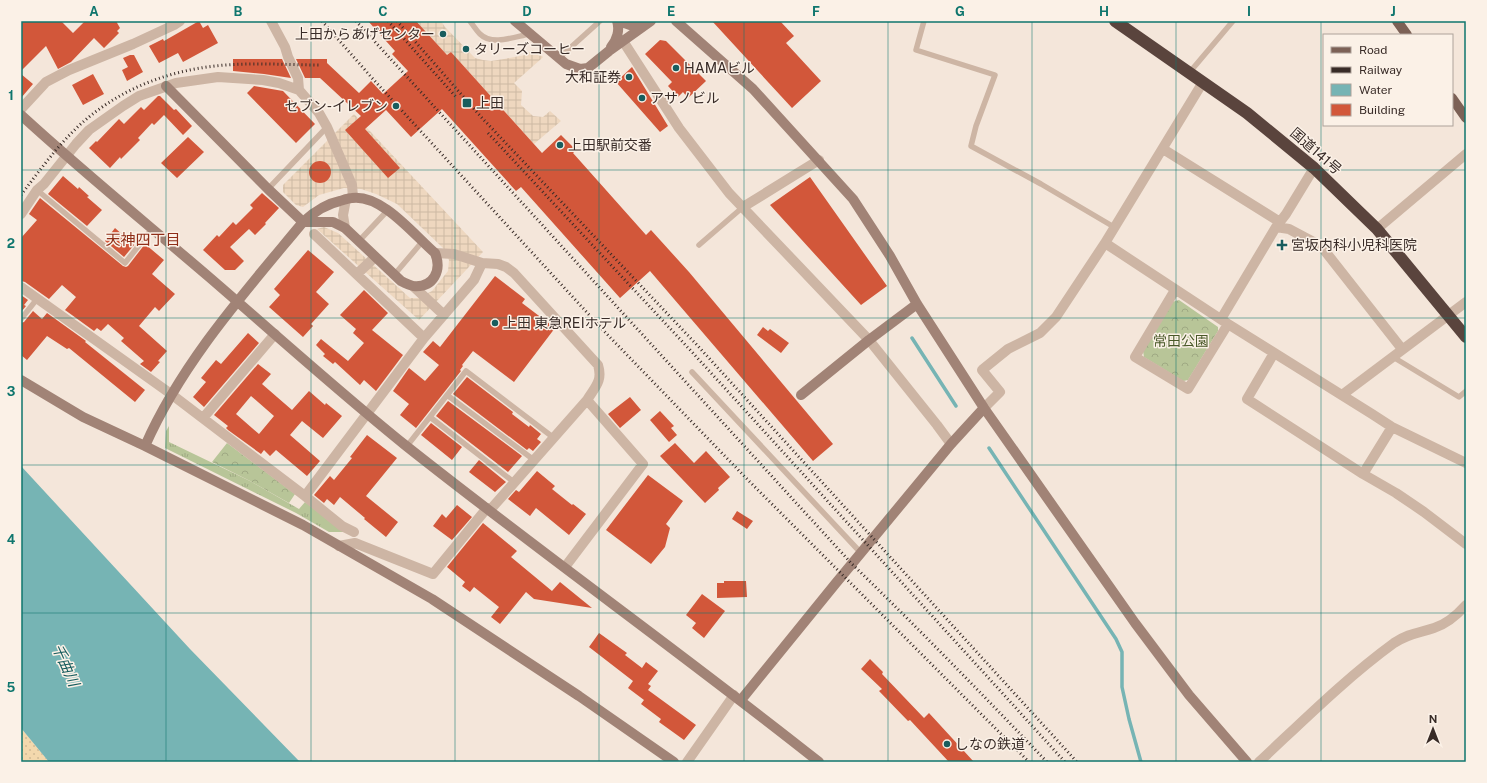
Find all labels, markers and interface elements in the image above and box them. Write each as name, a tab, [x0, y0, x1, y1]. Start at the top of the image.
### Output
text: A	[89, 4, 99, 19]
text: B	[234, 4, 243, 19]
text: C	[378, 4, 388, 19]
text: D	[522, 4, 532, 19]
text: E	[667, 4, 675, 19]
text: F	[812, 4, 820, 19]
text: G	[955, 4, 965, 19]
text: H	[1099, 4, 1109, 19]
text: I	[1247, 4, 1251, 19]
text: J	[1390, 4, 1396, 19]
place label: 上田からあげセンター	[295, 26, 435, 42]
marker: 上田からあげセンター	[438, 29, 448, 39]
legend	[1323, 34, 1453, 126]
place label: タリーズコーヒー	[474, 41, 585, 57]
text: Road	[1359, 43, 1387, 57]
marker: タリーズコーヒー	[461, 44, 471, 54]
place label: HAMAビル	[684, 60, 755, 76]
marker: HAMAビル	[671, 63, 681, 73]
text: Railway	[1359, 63, 1403, 77]
place label: 大和証券	[565, 69, 621, 85]
marker: 大和証券	[624, 72, 634, 82]
text: Water	[1359, 83, 1393, 97]
text: 1	[8, 88, 14, 103]
place label: アサノビル	[650, 90, 720, 106]
marker: アサノビル	[637, 93, 647, 103]
place label: 上田	[476, 95, 504, 111]
marker: 上田	[461, 97, 473, 109]
place label: セブン-イレブン	[285, 98, 388, 114]
marker: セブン-イレブン	[391, 101, 401, 111]
text: Building	[1359, 103, 1405, 117]
street label: 国道141号	[1287, 125, 1345, 177]
place label: 上田駅前交番	[568, 137, 652, 153]
marker: 上田駅前交番	[555, 140, 565, 150]
district label: 天神四丁目	[105, 231, 181, 248]
text: 2	[7, 236, 15, 251]
place label: 宮坂内科小児科医院	[1291, 237, 1417, 253]
marker: 宮坂内科小児科医院	[1276, 239, 1288, 251]
place label: 上田 東急REIホテル	[503, 315, 627, 331]
marker: 上田 東急REIホテル	[490, 318, 500, 328]
park label: 常田公園	[1153, 333, 1209, 349]
text: 3	[7, 384, 16, 399]
text: 4	[7, 532, 16, 547]
water label: 千曲川	[49, 641, 84, 691]
text: 5	[7, 680, 16, 695]
north arrow	[1413, 709, 1453, 749]
text: N	[1429, 713, 1437, 725]
place label: しなの鉄道	[955, 736, 1025, 752]
marker: しなの鉄道	[942, 739, 952, 749]

